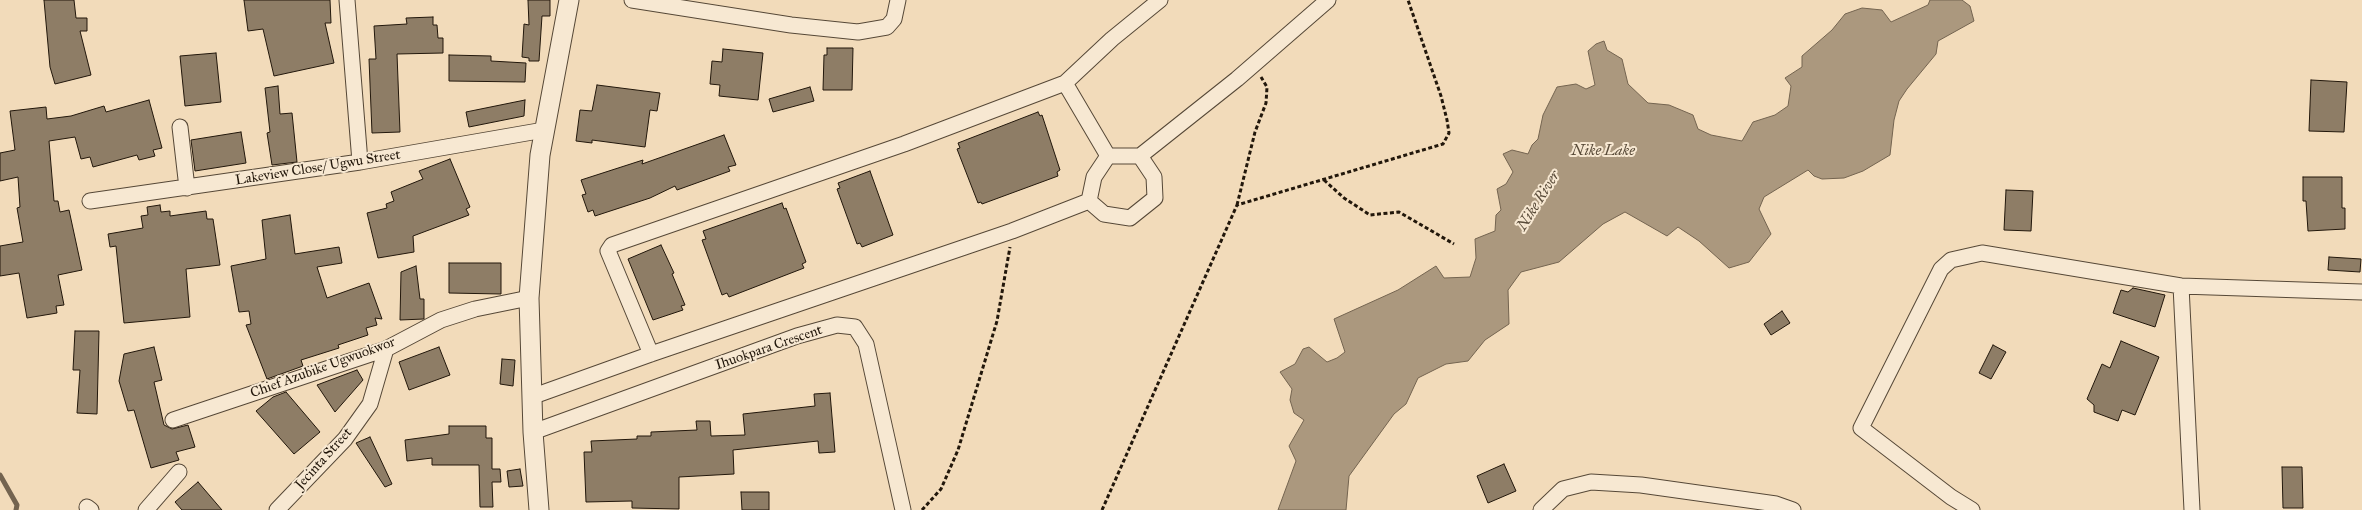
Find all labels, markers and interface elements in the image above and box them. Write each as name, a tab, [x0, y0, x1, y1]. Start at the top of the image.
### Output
water label: Nike Lake	[1571, 142, 1635, 160]
street label: Lakeview Close/ Ugwu Street	[234, 147, 402, 189]
water label: Nike River	[1514, 168, 1564, 234]
street label: Ihuokpara Crescent	[713, 322, 825, 374]
street label: Chief Azubike Ugwuokwor	[248, 334, 398, 402]
street label: Jecinta Street	[292, 425, 356, 493]

